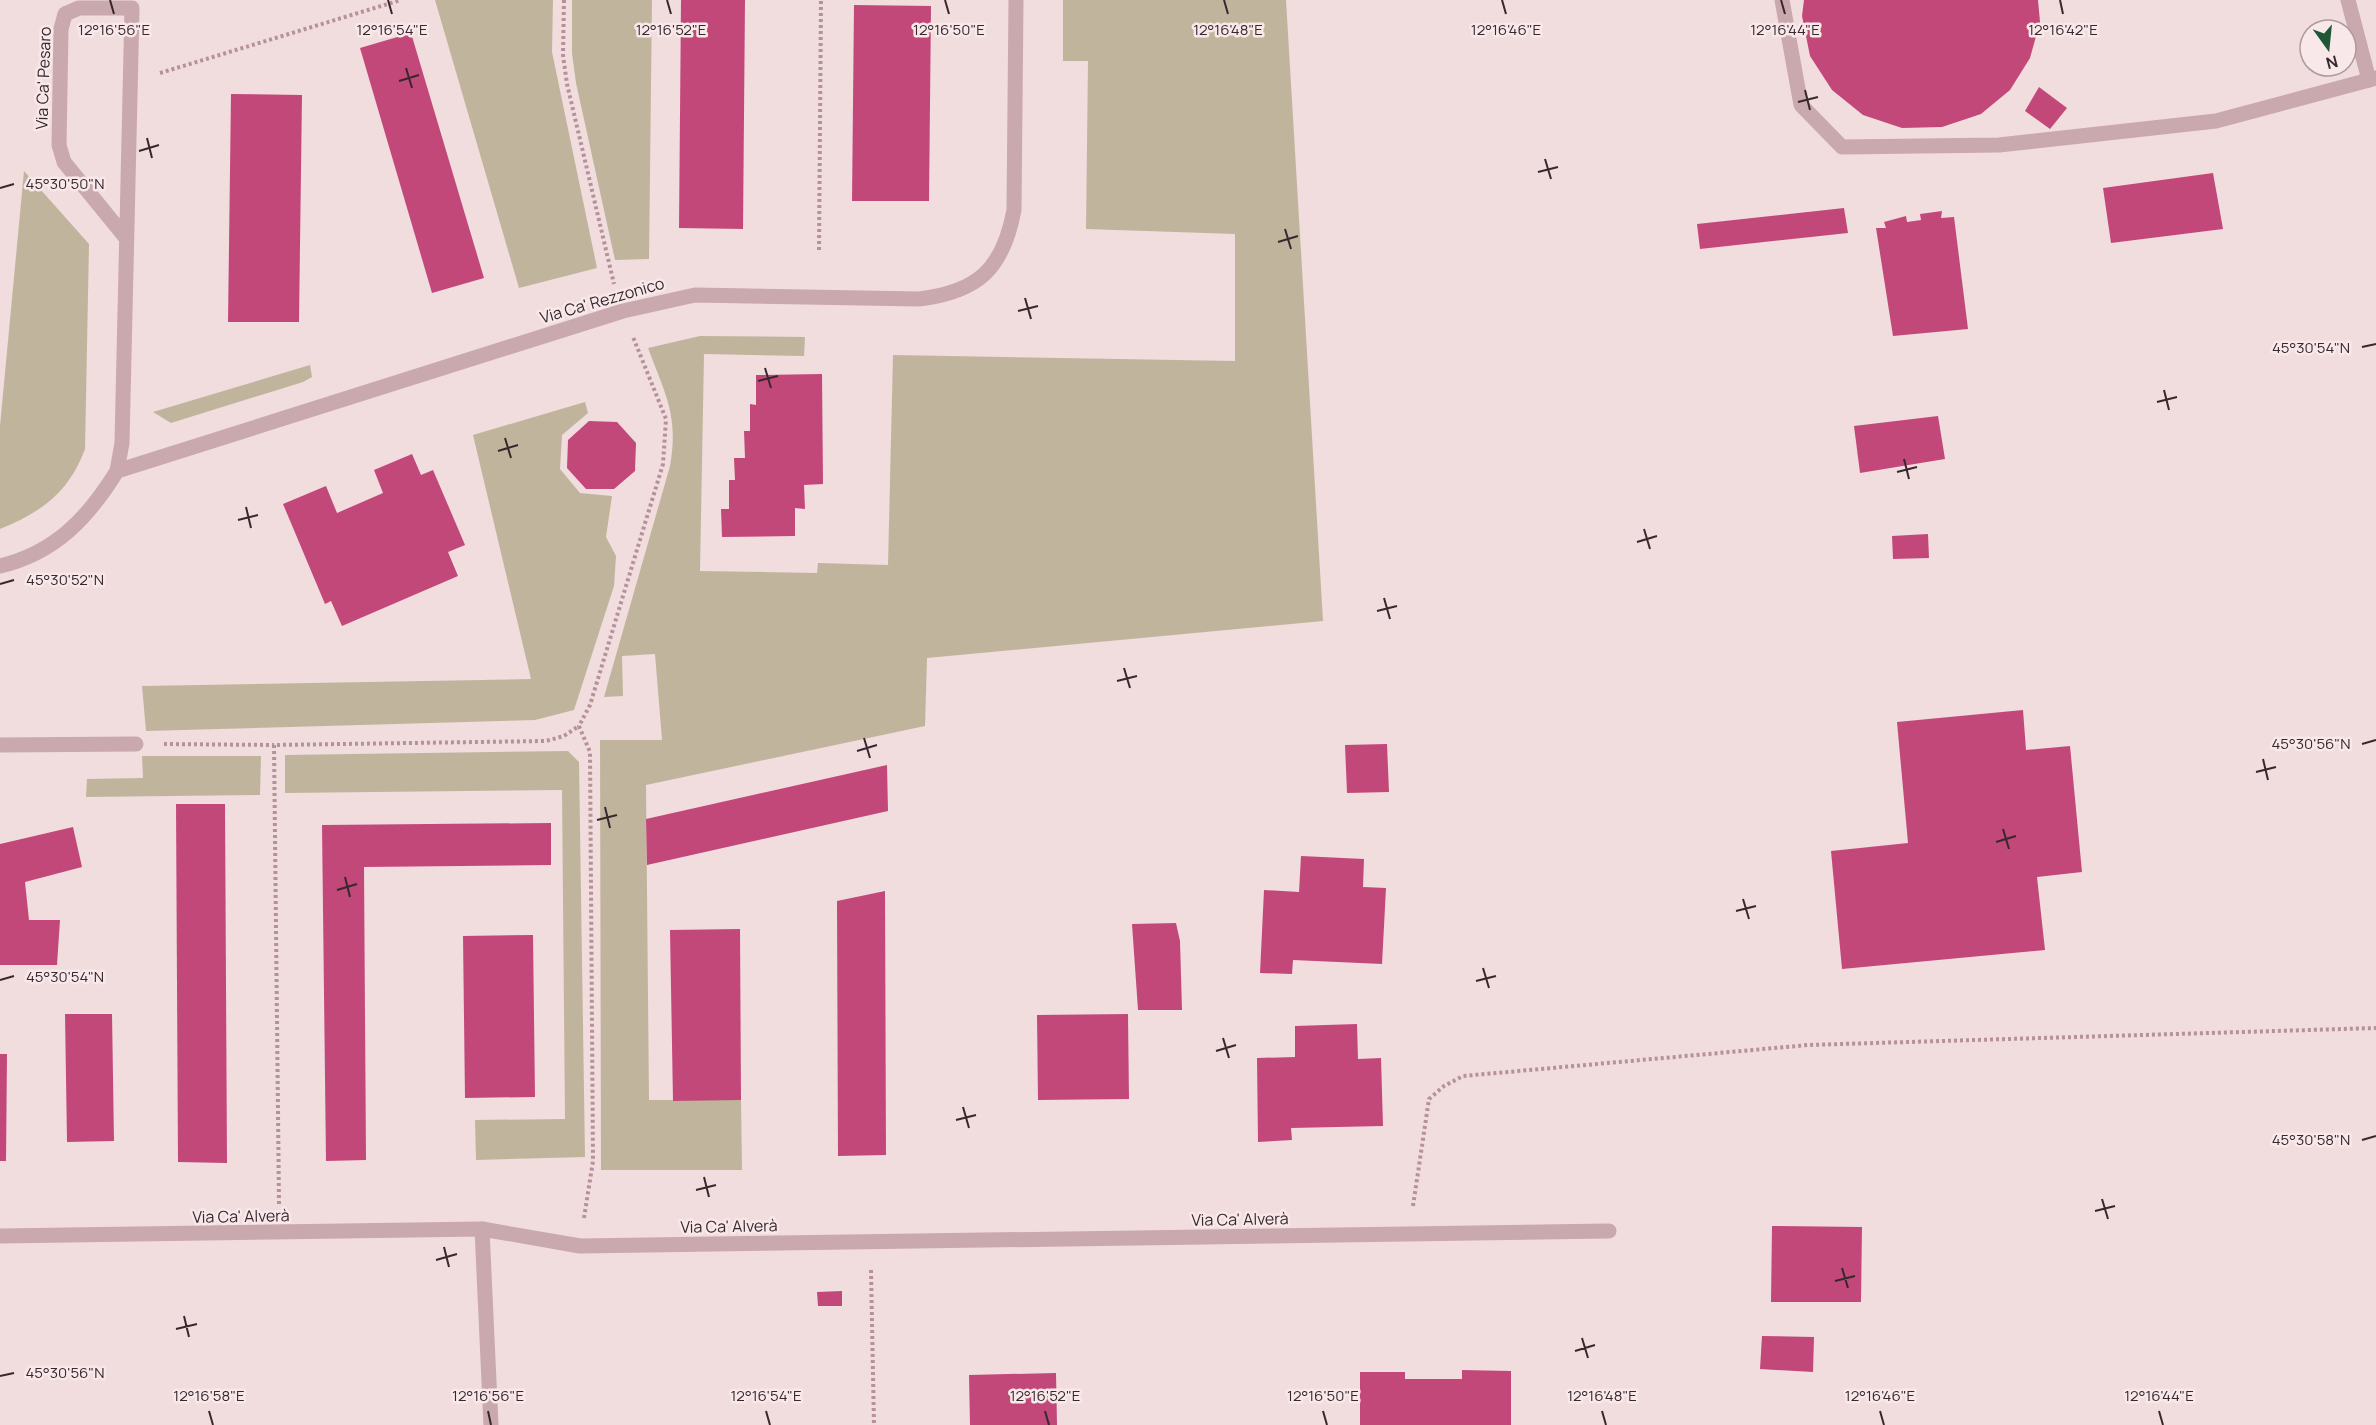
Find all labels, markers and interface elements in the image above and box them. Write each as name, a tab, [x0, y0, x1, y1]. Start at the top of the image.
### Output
north arrow	[2298, 18, 2358, 78]
text: 12°16'56"E	[78, 19, 150, 40]
text: 12°16'54"E	[357, 19, 428, 40]
text: 12°16'52"E	[636, 19, 706, 40]
text: 12°16'50"E	[913, 19, 985, 40]
text: 12°16'48"E	[1193, 19, 1263, 40]
text: 12°16'46"E	[1471, 19, 1541, 40]
text: 12°16'44"E	[1750, 19, 1820, 40]
text: 12°16'42"E	[2028, 19, 2098, 40]
street label: Via Ca' Pesaro	[30, 26, 56, 130]
text: N	[2323, 50, 2340, 75]
text: 45°30'50"N	[26, 173, 104, 194]
street label: Via Ca' Rezzonico	[537, 272, 667, 328]
text: 45°30'54"N	[2272, 337, 2350, 358]
text: 45°30'52"N	[26, 569, 104, 590]
text: 45°30'56"N	[2271, 733, 2351, 754]
text: 45°30'54"N	[26, 966, 104, 987]
text: 45°30'58"N	[2272, 1129, 2350, 1150]
street label: Via Ca' Alverà	[192, 1204, 290, 1228]
street label: Via Ca' Alverà	[1191, 1207, 1289, 1231]
street label: Via Ca' Alverà	[680, 1214, 778, 1238]
text: 45°30'56"N	[25, 1362, 105, 1383]
text: 12°16'58"E	[173, 1385, 245, 1406]
text: 12°16'56"E	[452, 1385, 524, 1406]
text: 12°16'54"E	[731, 1385, 802, 1406]
text: 12°16'52"E	[1010, 1385, 1080, 1406]
text: 12°16'50"E	[1287, 1385, 1359, 1406]
text: 12°16'48"E	[1567, 1385, 1637, 1406]
text: 12°16'46"E	[1845, 1385, 1915, 1406]
text: 12°16'44"E	[2124, 1385, 2194, 1406]

